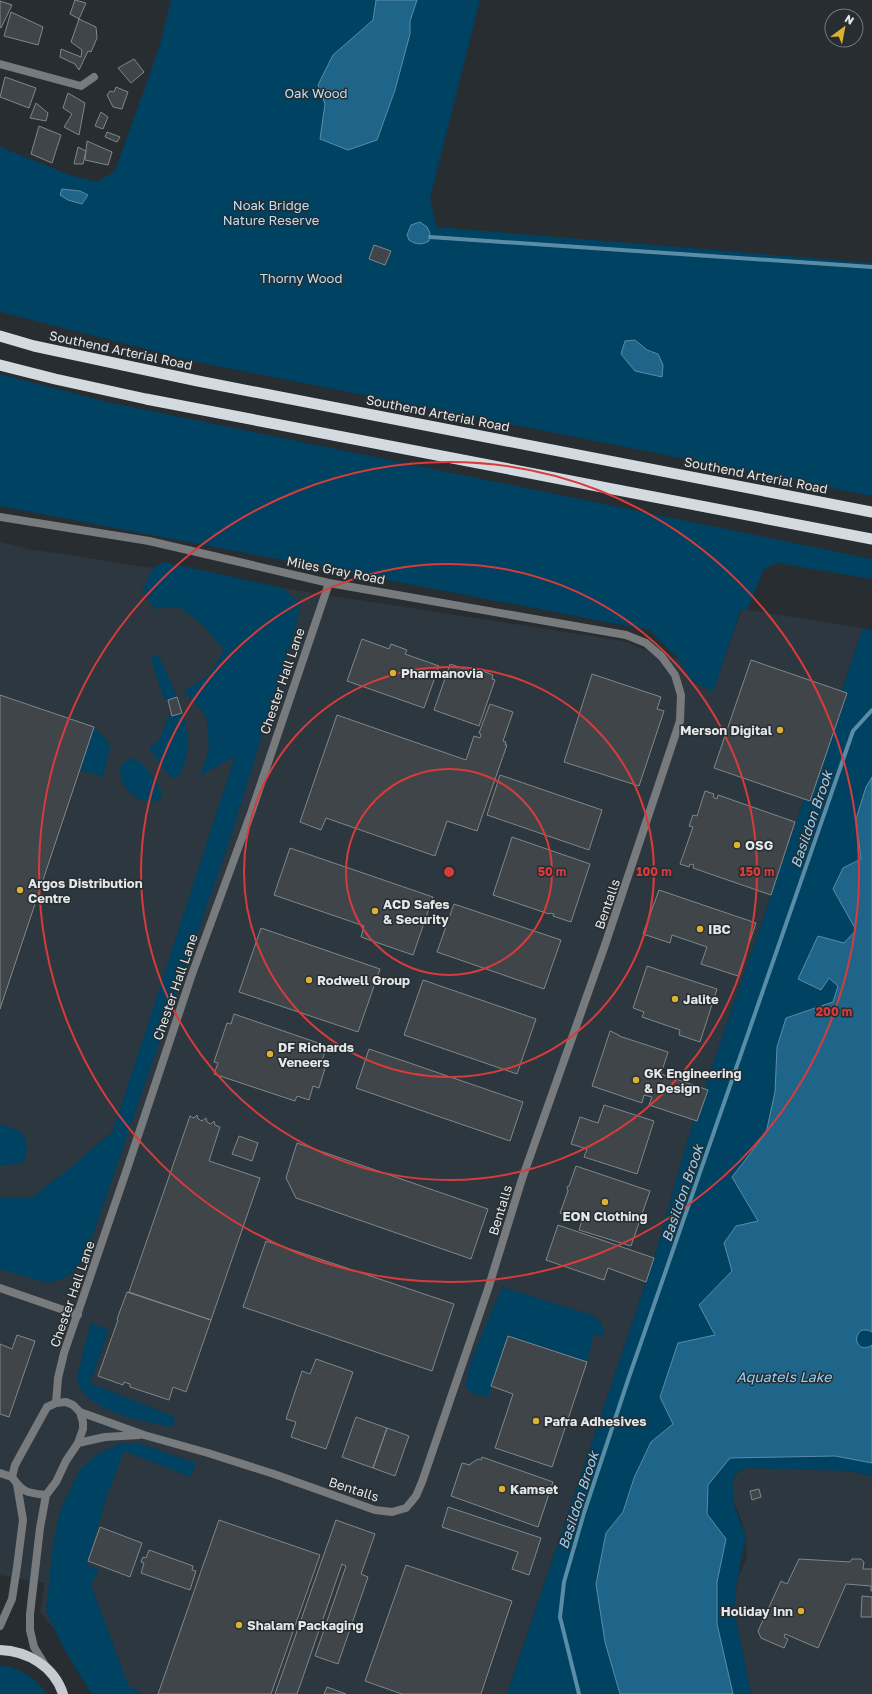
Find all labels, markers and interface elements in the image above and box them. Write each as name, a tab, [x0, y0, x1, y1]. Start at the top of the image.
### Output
north arrow	[824, 8, 864, 48]
text: N	[843, 11, 857, 27]
park label: Oak Wood	[284, 85, 348, 101]
park label: Noak Bridge Nature Reserve	[223, 197, 319, 228]
park label: Thorny Wood	[260, 270, 342, 286]
street label: Southend Arterial Road	[48, 327, 194, 373]
street label: Southend Arterial Road	[365, 391, 511, 435]
street label: Southend Arterial Road	[683, 453, 829, 497]
street label: Miles Gray Road	[285, 553, 387, 587]
street label: Chester Hall Lane	[256, 626, 308, 736]
place label: Pharmanovia	[401, 665, 484, 681]
marker: Pharmanovia	[388, 668, 398, 678]
place label: Merson Digital	[680, 722, 773, 738]
marker: Merson Digital	[775, 725, 785, 735]
water label: Basildon Brook	[786, 766, 836, 870]
place label: OSG	[745, 837, 774, 853]
marker: OSG	[732, 840, 742, 850]
text: 50 m	[538, 864, 566, 879]
text: 100 m	[636, 864, 672, 879]
text: 150 m	[740, 864, 774, 879]
centre of rings	[442, 865, 456, 879]
place label: Argos Distribution Centre	[28, 875, 143, 906]
street label: Bentalls	[591, 877, 623, 931]
marker: Argos Distribution Centre	[15, 885, 25, 895]
place label: ACD Safes & Security	[383, 896, 450, 927]
marker: ACD Safes & Security	[370, 906, 380, 916]
place label: IBC	[708, 921, 731, 937]
marker: IBC	[695, 924, 705, 934]
street label: Chester Hall Lane	[149, 932, 201, 1042]
place label: Rodwell Group	[317, 972, 410, 988]
marker: Rodwell Group	[304, 975, 314, 985]
place label: Jalite	[683, 991, 719, 1007]
marker: Jalite	[670, 994, 680, 1004]
text: 200 m	[816, 1004, 852, 1019]
place label: DF Richards Veneers	[278, 1039, 354, 1070]
marker: DF Richards Veneers	[265, 1049, 275, 1059]
place label: GK Engineering & Design	[644, 1065, 741, 1096]
marker: GK Engineering & Design	[631, 1075, 641, 1085]
water label: Basildon Brook	[657, 1140, 707, 1244]
street label: Bentalls	[485, 1183, 515, 1237]
marker: EON Clothing	[600, 1197, 610, 1207]
place label: EON Clothing	[563, 1208, 647, 1224]
street label: Chester Hall Lane	[46, 1239, 98, 1349]
water label: Aquatels Lake	[737, 1368, 832, 1385]
place label: Pafra Adhesives	[544, 1413, 646, 1429]
marker: Pafra Adhesives	[531, 1416, 541, 1426]
water label: Basildon Brook	[554, 1447, 602, 1551]
street label: Bentalls	[327, 1473, 381, 1505]
place label: Kamset	[510, 1481, 558, 1497]
marker: Kamset	[497, 1484, 507, 1494]
place label: Holiday Inn	[721, 1603, 793, 1619]
marker: Holiday Inn	[796, 1606, 806, 1616]
place label: Shalam Packaging	[247, 1617, 364, 1633]
marker: Shalam Packaging	[234, 1620, 244, 1630]

